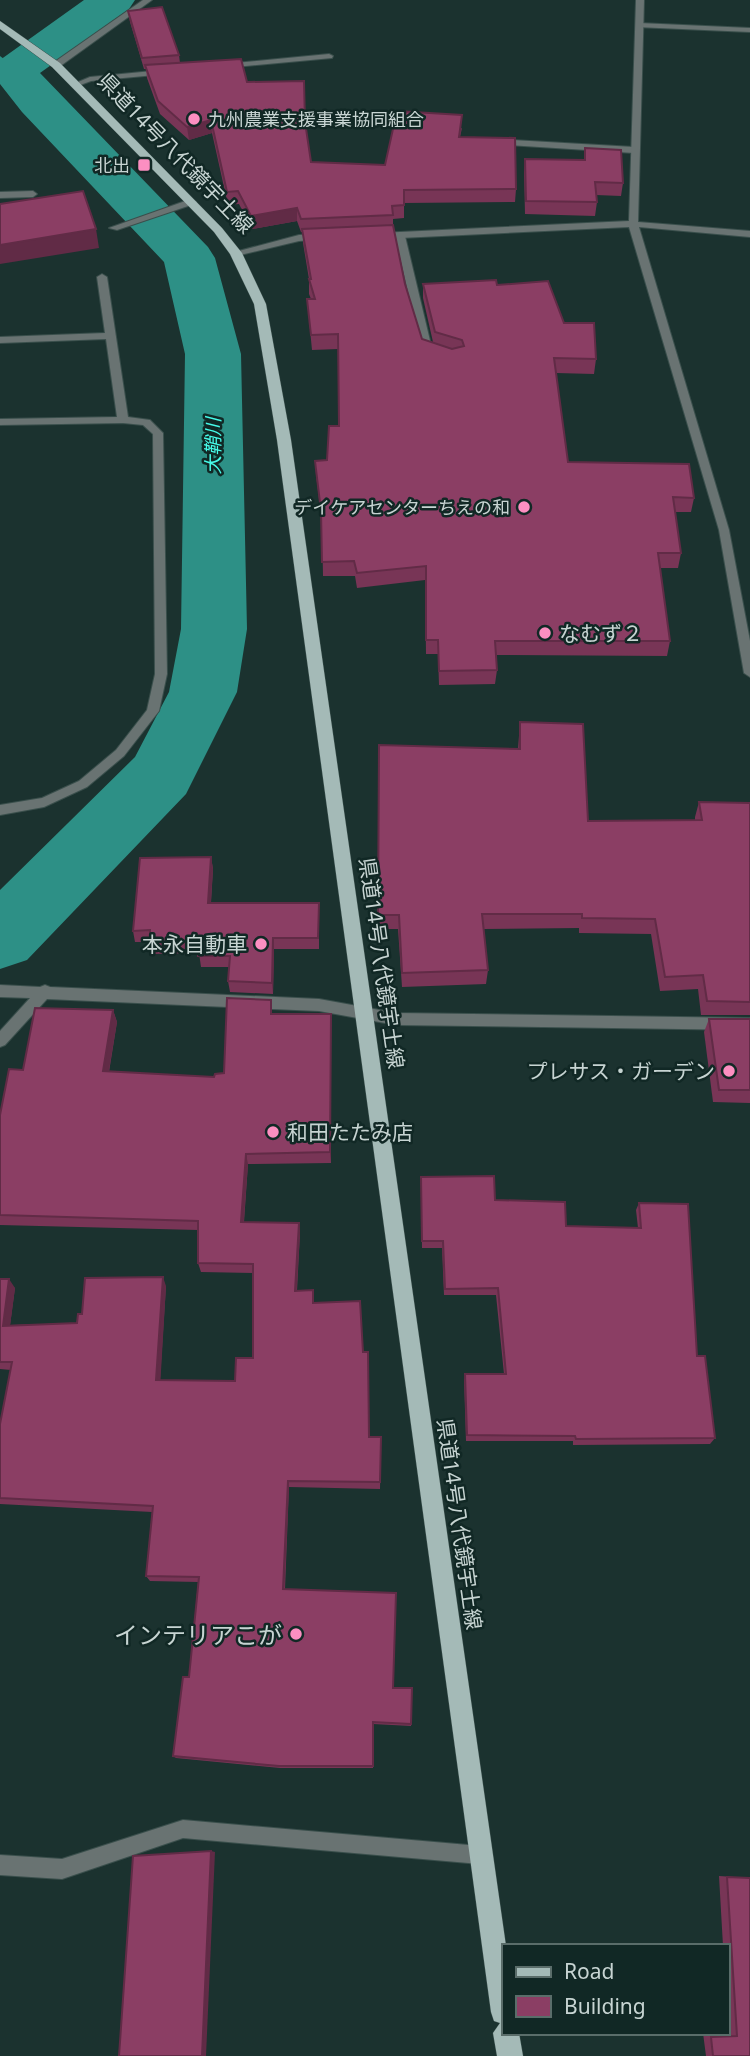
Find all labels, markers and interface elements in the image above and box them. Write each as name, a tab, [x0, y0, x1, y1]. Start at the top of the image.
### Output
street label: 県道14号八代鏡宇土線	[92, 67, 260, 239]
place label: 九州農業支援事業協同組合	[208, 107, 424, 131]
marker: 九州農業支援事業協同組合	[186, 111, 202, 127]
place label: 北出	[94, 153, 130, 177]
marker: 北出	[136, 157, 152, 173]
water label: 大鞘川	[200, 416, 226, 475]
place label: デイケアセンターちえの和	[294, 495, 510, 519]
marker: デイケアセンターちえの和	[516, 499, 532, 515]
place label: なむず２	[559, 619, 643, 647]
marker: なむず２	[537, 625, 553, 641]
street label: 県道14号八代鏡宇土線	[353, 856, 411, 1070]
place label: 本永自動車	[142, 930, 247, 958]
marker: 本永自動車	[253, 936, 269, 952]
place label: プレサス・ガーデン	[526, 1057, 715, 1085]
marker: プレサス・ガーデン	[721, 1063, 737, 1079]
place label: 和田たたみ店	[287, 1118, 413, 1146]
marker: 和田たたみ店	[265, 1124, 281, 1140]
street label: 県道14号八代鏡宇土線	[431, 1417, 489, 1631]
place label: インテリアこが	[114, 1618, 282, 1651]
marker: インテリアこが	[288, 1626, 304, 1642]
legend	[502, 1944, 729, 2035]
text: Road	[564, 1957, 614, 1985]
text: Building	[564, 1992, 646, 2020]

